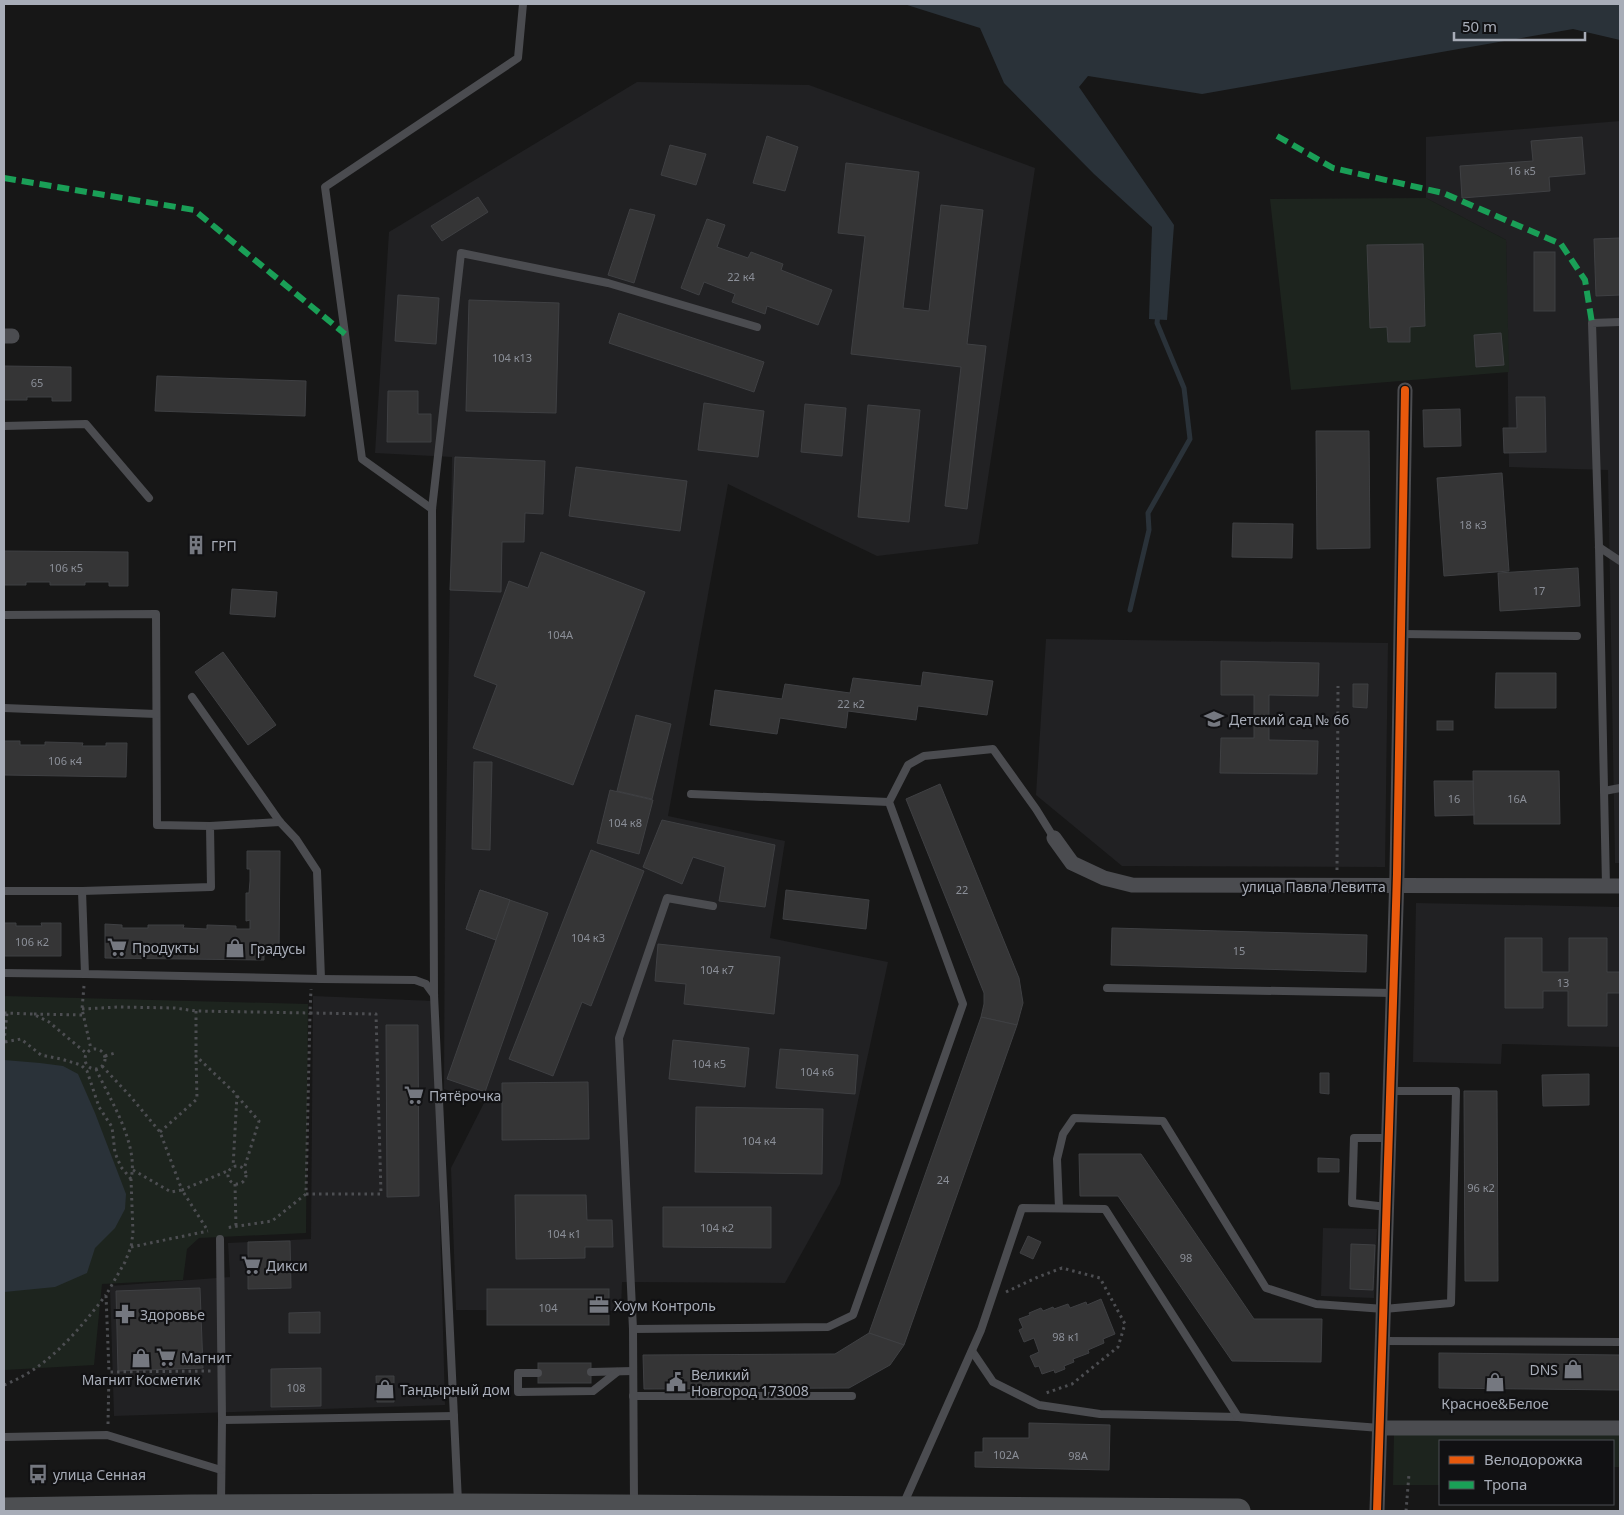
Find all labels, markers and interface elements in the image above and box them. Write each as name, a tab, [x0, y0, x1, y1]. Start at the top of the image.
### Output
scale bar	[1454, 10, 1585, 42]
text: 50 m	[1462, 16, 1497, 36]
house number: 16 к5	[1508, 163, 1536, 178]
house number: 22 к4	[727, 269, 755, 284]
house number: 104 к13	[492, 350, 532, 365]
house number: 65	[31, 375, 43, 390]
house number: 18 к3	[1459, 517, 1487, 532]
building icon: ГРП	[185, 534, 207, 556]
place label: ГРП	[211, 536, 237, 555]
house number: 106 к5	[49, 560, 83, 575]
house number: 17	[1533, 583, 1545, 598]
house number: 104А	[547, 627, 574, 642]
house number: 22 к2	[837, 696, 865, 711]
school or university icon: Детский сад № 66	[1203, 708, 1225, 730]
place label: Детский сад № 66	[1229, 710, 1349, 729]
house number: 106 к4	[48, 753, 83, 768]
house number: 16	[1448, 791, 1460, 806]
house number: 16А	[1507, 791, 1528, 806]
house number: 104 к8	[608, 815, 642, 830]
street label: улица Павла Левитта	[1242, 877, 1386, 896]
house number: 22	[956, 882, 968, 897]
house number: 104 к3	[571, 930, 605, 945]
house number: 106 к2	[15, 934, 49, 949]
supermarket icon: Продукты	[106, 936, 128, 958]
shop icon: Градусы	[224, 937, 246, 959]
place label: Продукты	[132, 938, 199, 957]
place label: Градусы	[250, 939, 306, 958]
house number: 15	[1233, 943, 1245, 958]
house number: 104 к7	[700, 962, 734, 977]
house number: 13	[1557, 975, 1569, 990]
house number: 104 к5	[692, 1056, 726, 1071]
house number: 104 к6	[800, 1064, 834, 1079]
supermarket icon: Пятёрочка	[403, 1084, 425, 1106]
place label: Пятёрочка	[429, 1086, 501, 1105]
house number: 104 к4	[742, 1133, 777, 1148]
house number: 24	[937, 1172, 950, 1187]
house number: 96 к2	[1467, 1180, 1495, 1195]
house number: 104 к2	[700, 1220, 734, 1235]
house number: 104 к1	[547, 1226, 581, 1241]
house number: 98	[1180, 1250, 1192, 1265]
supermarket icon: Дикси	[240, 1254, 262, 1276]
place label: Дикси	[266, 1256, 308, 1275]
office icon: Хоум Контроль	[588, 1294, 610, 1316]
place label: Хоум Контроль	[614, 1296, 716, 1315]
house number: 104	[539, 1300, 558, 1315]
pharmacy icon: Здоровье	[114, 1303, 136, 1325]
place label: Здоровье	[140, 1305, 205, 1324]
house number: 98 к1	[1052, 1329, 1080, 1344]
supermarket icon: Магнит	[155, 1346, 177, 1368]
shop icon: Магнит Косметик	[130, 1347, 152, 1369]
place label: Магнит	[181, 1348, 232, 1367]
shop icon: DNS	[1562, 1358, 1584, 1380]
place label: DNS	[1529, 1360, 1558, 1379]
place label: Великий Новгород 173008	[691, 1365, 809, 1400]
place label: Магнит Косметик	[82, 1370, 201, 1389]
public building icon: Великий Новгород 173008	[665, 1371, 687, 1393]
shop icon: Красное&Белое	[1484, 1371, 1506, 1393]
shop icon: Тандырный дом	[374, 1378, 396, 1400]
house number: 108	[287, 1380, 305, 1395]
place label: Тандырный дом	[400, 1380, 510, 1399]
place label: Красное&Белое	[1441, 1394, 1549, 1413]
legend	[1439, 1440, 1614, 1505]
house number: 102А	[993, 1447, 1020, 1462]
house number: 98А	[1068, 1448, 1089, 1463]
text: Велодорожка	[1484, 1449, 1583, 1469]
bus stop icon: улица Сенная	[27, 1463, 49, 1485]
place label: улица Сенная	[53, 1465, 146, 1484]
text: Тропа	[1484, 1474, 1527, 1494]

